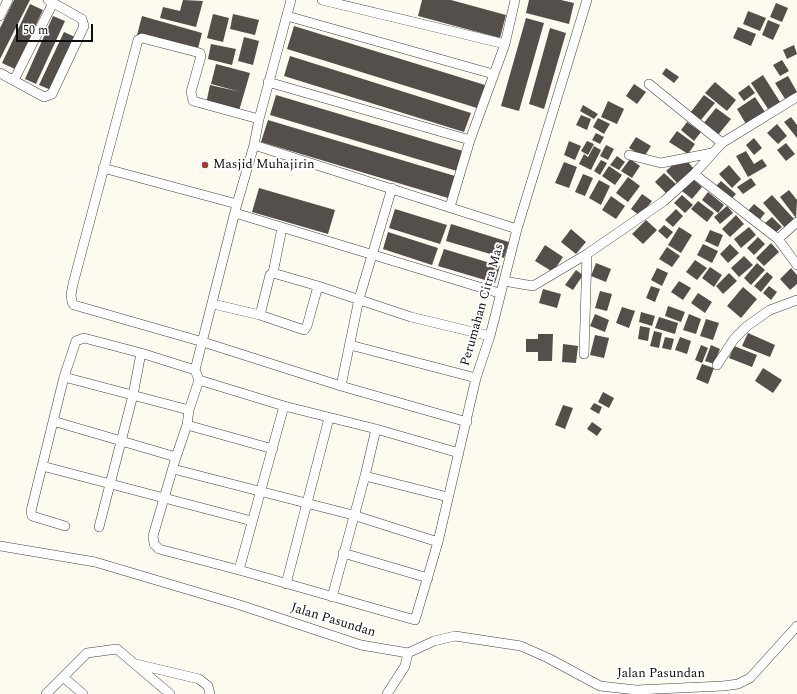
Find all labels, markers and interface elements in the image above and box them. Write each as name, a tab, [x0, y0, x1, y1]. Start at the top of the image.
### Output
scale bar	[18, 16, 95, 42]
text: 50 m	[23, 21, 48, 40]
place label: Masjid Muhajirin	[213, 157, 315, 173]
marker: Masjid Muhajirin	[200, 160, 210, 170]
street label: Perumahan Citra Mas	[458, 242, 508, 368]
street label: Jalan Pasundan	[289, 601, 377, 641]
street label: Jalan Pasundan	[617, 666, 705, 682]

